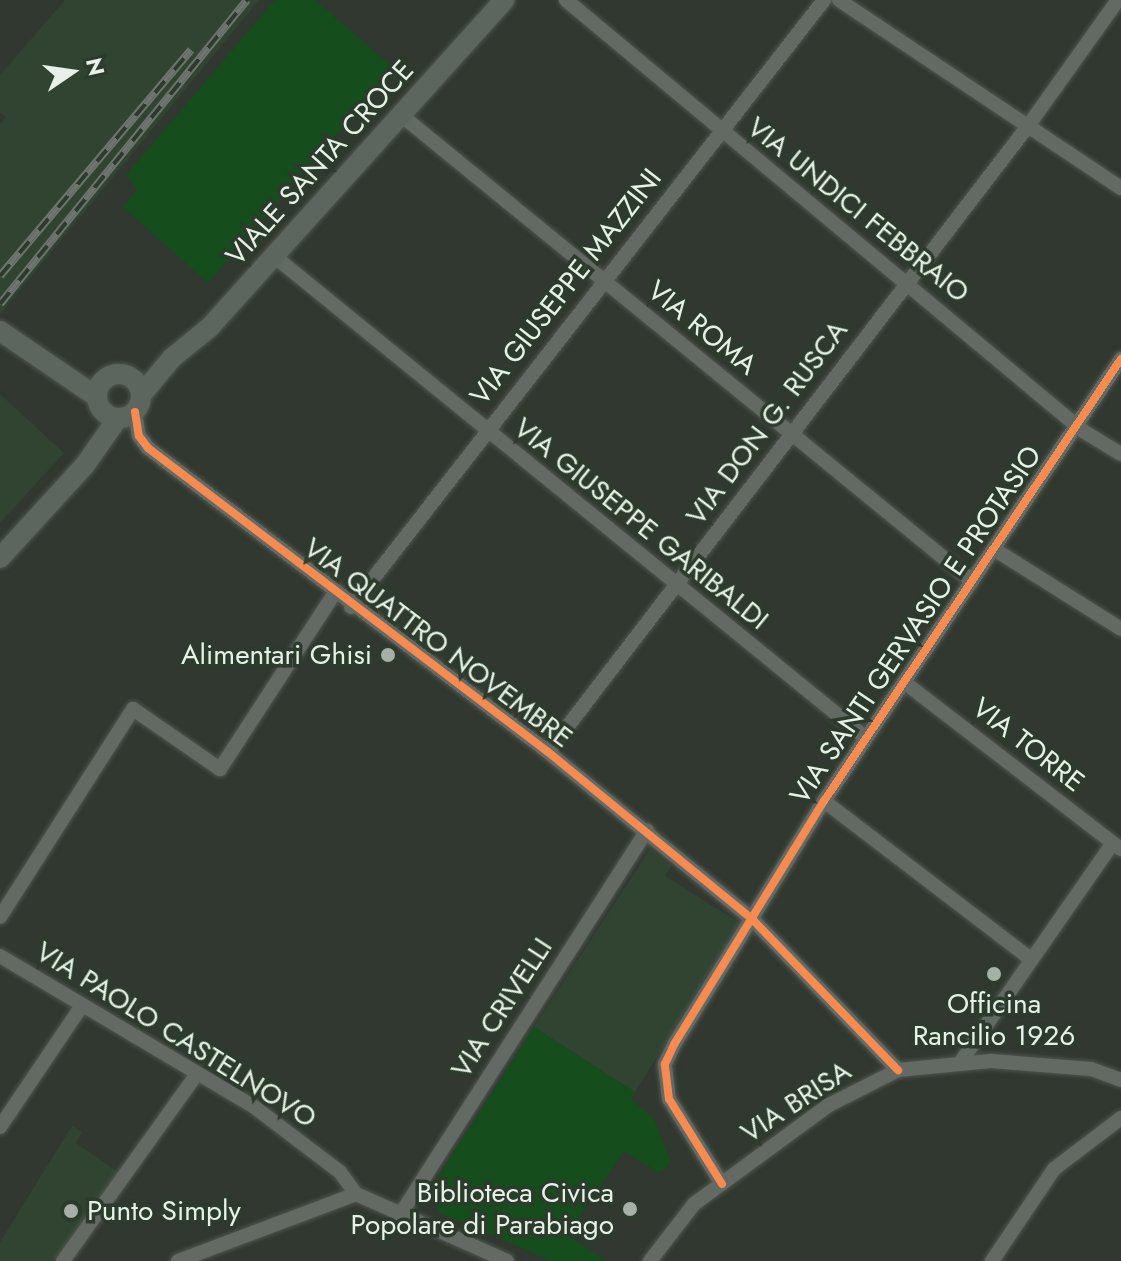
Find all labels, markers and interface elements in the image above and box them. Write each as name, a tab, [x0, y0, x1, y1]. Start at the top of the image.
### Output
north arrow	[32, 32, 112, 112]
text: N	[78, 54, 113, 79]
street label: VIALE SANTA CROCE	[219, 54, 421, 272]
street label: VIA UNDICI FEBBRAIO	[740, 110, 976, 310]
street label: VIA GIUSEPPE MAZZINI	[463, 162, 669, 412]
street label: VIA ROMA	[640, 274, 764, 382]
street label: VIA DON G. RUSCA	[679, 314, 855, 532]
street label: VIA GIUSEPPE GARIBALDI	[507, 411, 775, 637]
street label: VIA SANTI GERVASIO E PROTASIO	[783, 440, 1049, 810]
street label: VIA QUATTRO NOVEMBRE	[297, 531, 579, 755]
place label: Alimentari Ghisi	[181, 638, 372, 672]
marker: Alimentari Ghisi	[379, 646, 397, 664]
street label: VIA TORRE	[965, 691, 1091, 799]
street label: VIA CRIVELLI	[444, 932, 560, 1084]
street label: VIA PAOLO CASTELNOVO	[30, 935, 322, 1135]
marker: Officina Rancilio 1926	[985, 965, 1003, 983]
place label: Officina Rancilio 1926	[913, 987, 1075, 1053]
street label: VIA BRISA	[735, 1054, 857, 1150]
place label: Biblioteca Civica Popolare di Parabiago	[350, 1176, 614, 1242]
place label: Punto Simply	[87, 1194, 241, 1228]
marker: Biblioteca Civica Popolare di Parabiago	[621, 1200, 639, 1218]
marker: Punto Simply	[62, 1202, 80, 1220]

